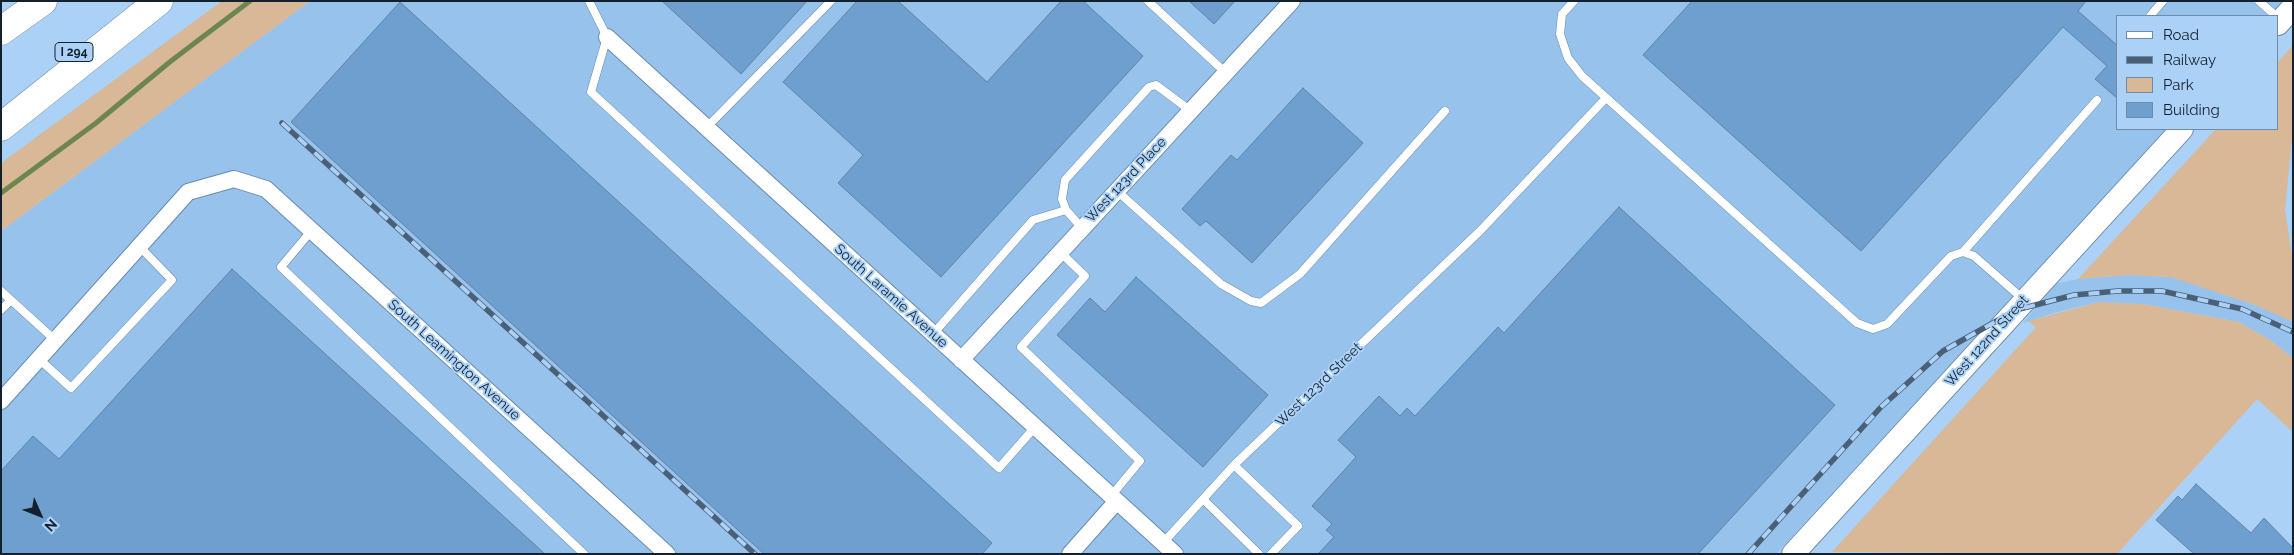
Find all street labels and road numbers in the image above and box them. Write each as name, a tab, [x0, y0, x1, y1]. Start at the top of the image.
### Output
road number: I 294	[55, 42, 93, 62]
street label: West 123rd Place	[1082, 134, 1170, 226]
street label: South Laramie Avenue	[831, 241, 951, 351]
street label: West 122nd Street	[1942, 292, 2032, 390]
street label: South Leamington Avenue	[385, 296, 523, 424]
street label: West 123rd Street	[1272, 340, 1366, 430]

